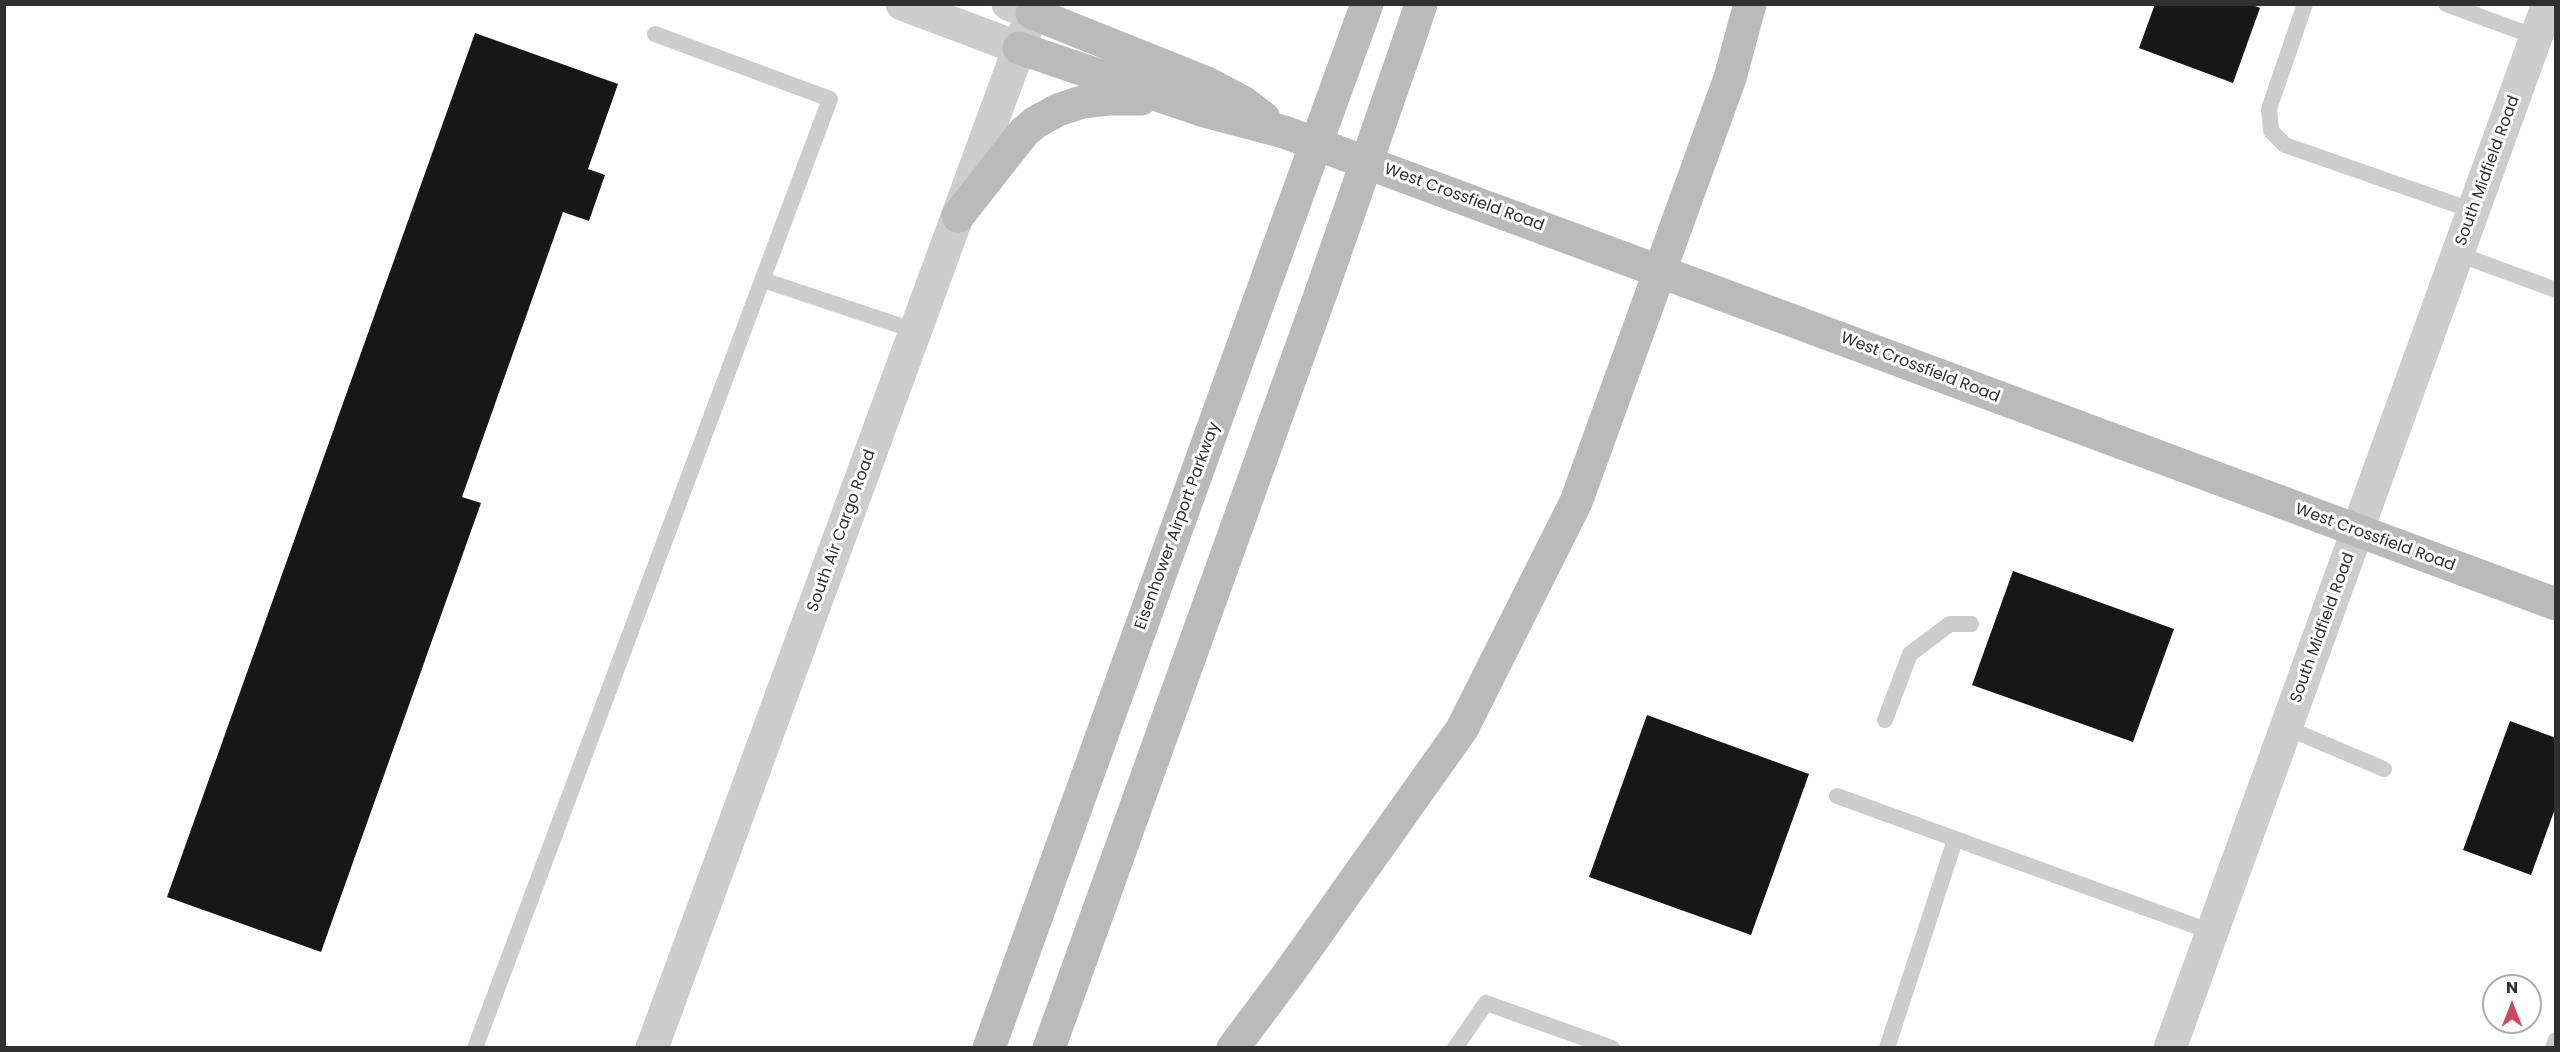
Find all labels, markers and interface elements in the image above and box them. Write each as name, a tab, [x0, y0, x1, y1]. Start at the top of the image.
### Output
street label: South Midfield Road	[2452, 93, 2524, 249]
street label: West Crossfield Road	[1381, 160, 1547, 236]
street label: West Crossfield Road	[1838, 329, 2002, 407]
street label: Eisenhower Airport Parkway	[1131, 420, 1225, 632]
street label: South Air Cargo Road	[804, 447, 880, 615]
street label: West Crossfield Road	[2292, 500, 2458, 576]
street label: South Midfield Road	[2287, 550, 2359, 706]
north arrow	[2482, 974, 2542, 1034]
text: N	[2506, 976, 2518, 999]

